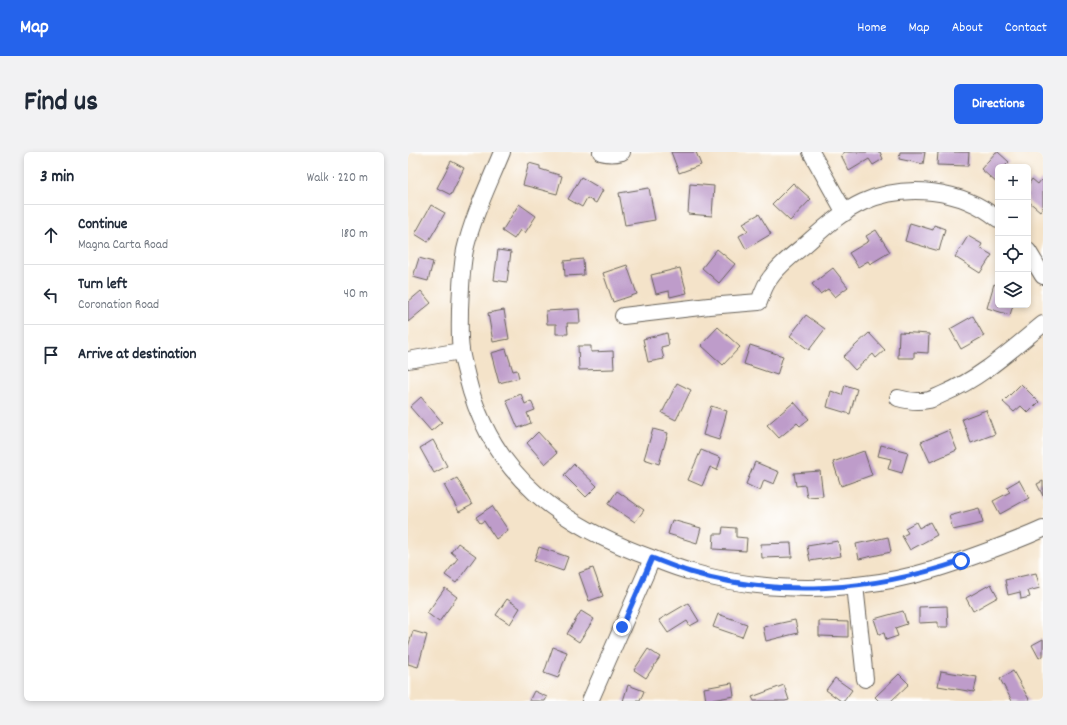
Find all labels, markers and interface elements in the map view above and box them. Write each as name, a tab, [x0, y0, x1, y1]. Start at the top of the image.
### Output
text: Map	[20, 15, 49, 42]
text: Home	[857, 18, 886, 38]
text: Map	[908, 18, 930, 38]
text: About	[952, 18, 983, 38]
text: Contact	[1005, 18, 1047, 38]
text: Find us	[24, 84, 98, 124]
button: Directions	[954, 84, 1043, 124]
map controls	[995, 164, 1031, 308]
button: +	[995, 164, 1031, 200]
text: 3 min	[40, 166, 74, 190]
text: Walk · 220 m	[307, 169, 368, 188]
button: −	[995, 200, 1031, 236]
text: Continue	[78, 214, 127, 236]
icon: ahead	[40, 224, 62, 246]
text: 180 m	[341, 225, 368, 244]
text: Magna Carta Road	[78, 236, 168, 255]
button: locate	[995, 236, 1031, 272]
button: layers	[995, 272, 1031, 308]
text: Turn left	[78, 274, 127, 296]
icon: left	[40, 284, 62, 306]
text: 40 m	[344, 285, 368, 304]
text: Coronation Road	[78, 296, 159, 315]
icon: arrive	[40, 344, 62, 366]
text: Arrive at destination	[78, 344, 196, 366]
route start	[952, 552, 970, 570]
route end	[613, 618, 631, 636]

